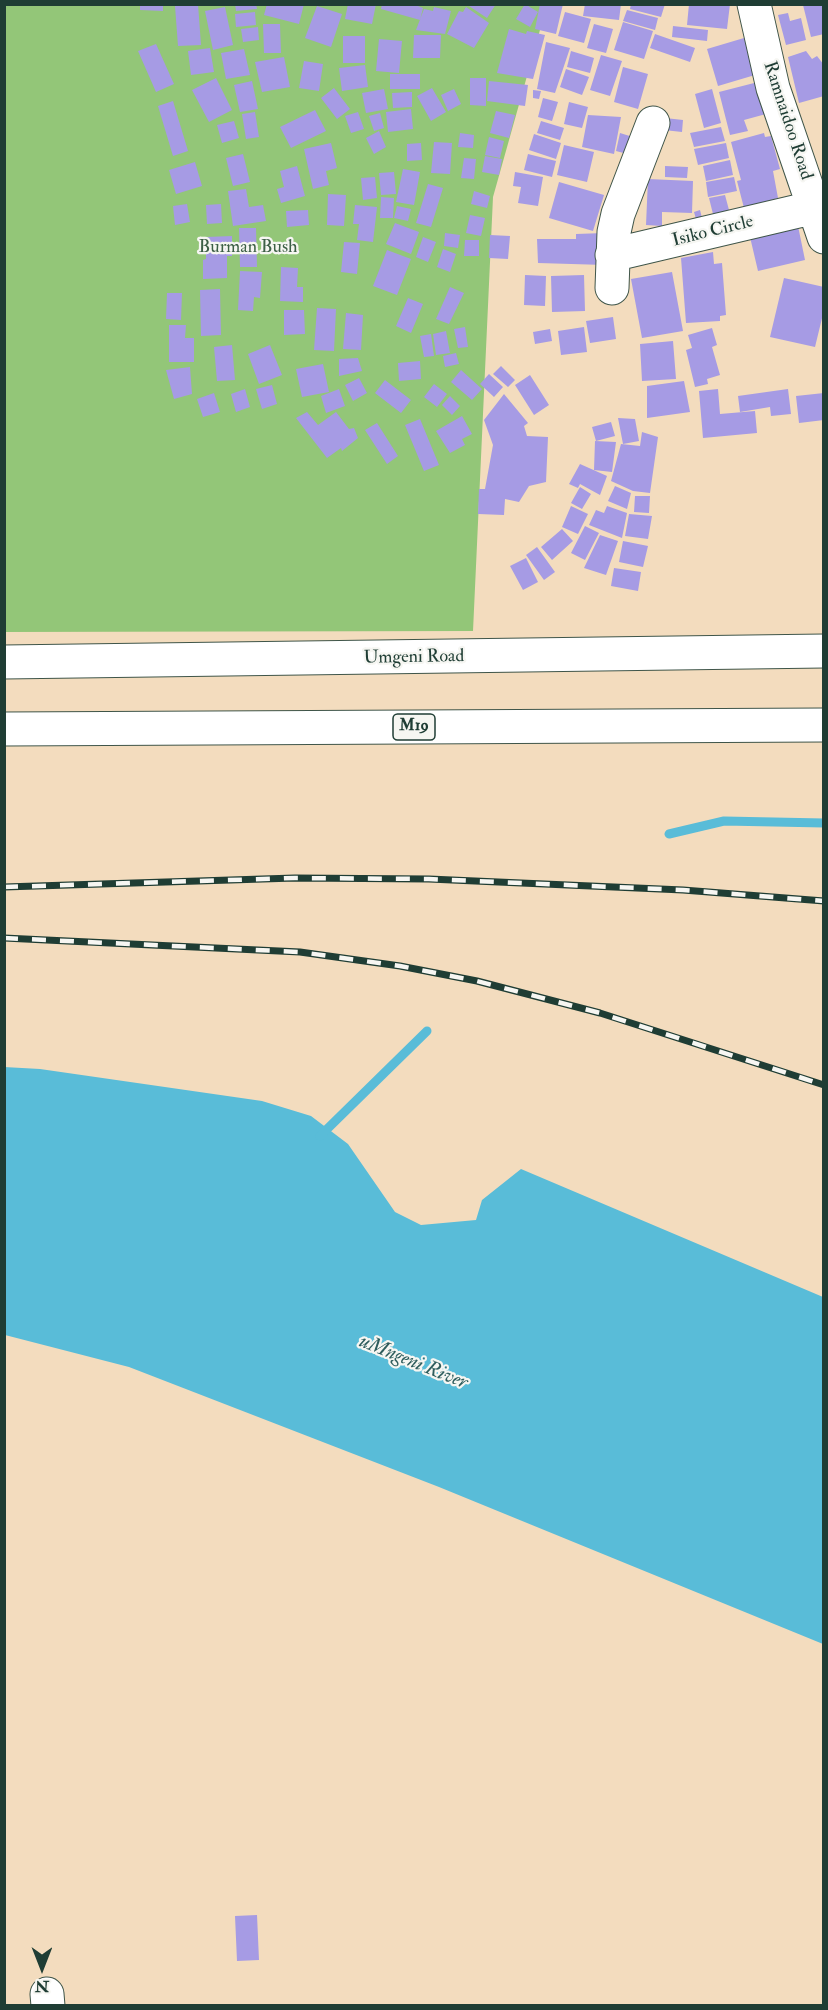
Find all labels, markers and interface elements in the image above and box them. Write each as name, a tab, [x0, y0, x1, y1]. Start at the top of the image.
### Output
street label: Ramnaidoo Road	[758, 59, 816, 183]
street label: Isiko Circle	[670, 212, 756, 252]
park label: Burman Bush	[199, 237, 297, 259]
street label: Umgeni Road	[364, 646, 464, 670]
road number: M19	[393, 714, 435, 740]
water label: uMngeni River	[355, 1330, 471, 1396]
north arrow	[12, 1938, 72, 1998]
text: N	[35, 1976, 49, 1996]

